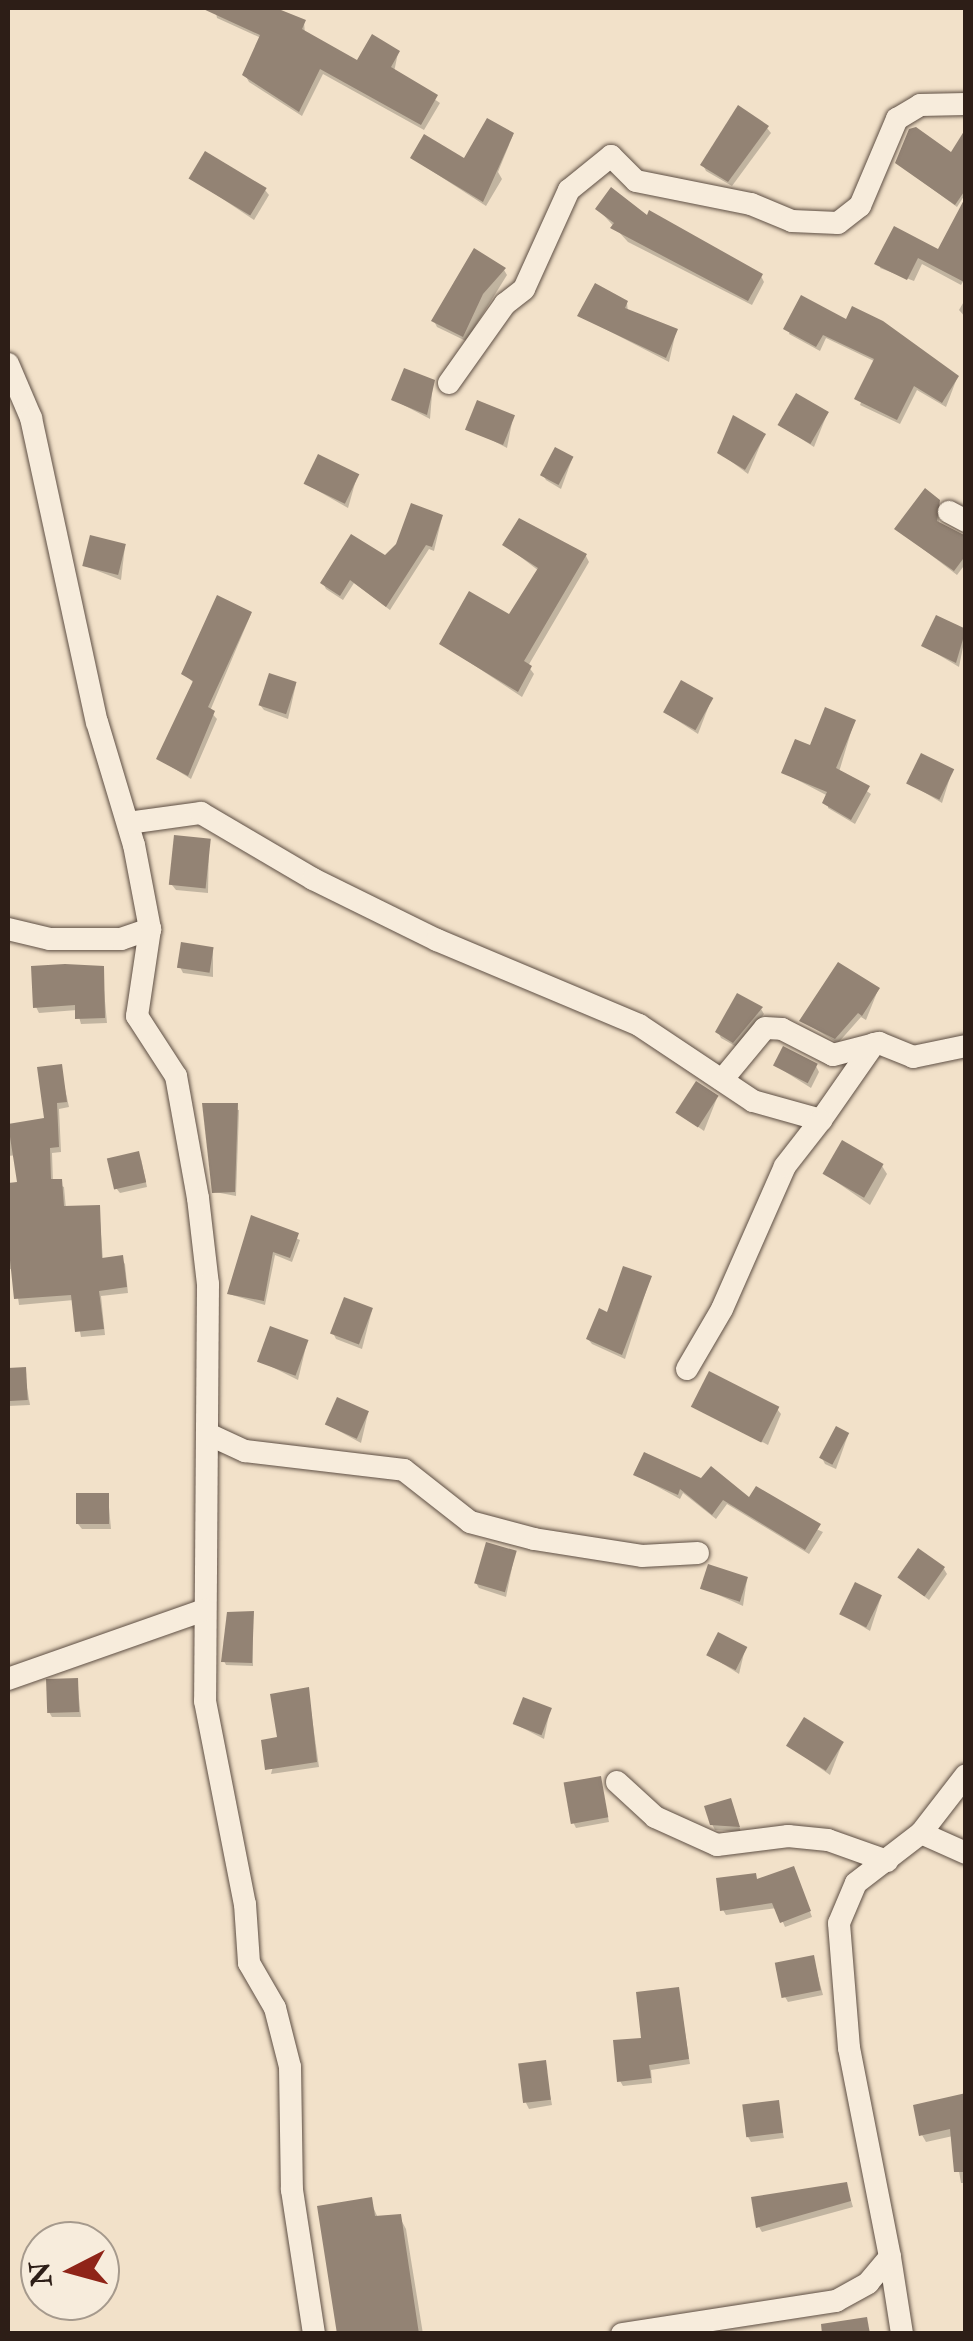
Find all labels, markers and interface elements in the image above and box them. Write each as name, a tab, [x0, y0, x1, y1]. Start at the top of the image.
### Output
north arrow	[20, 2221, 120, 2321]
text: N	[23, 2260, 60, 2288]

